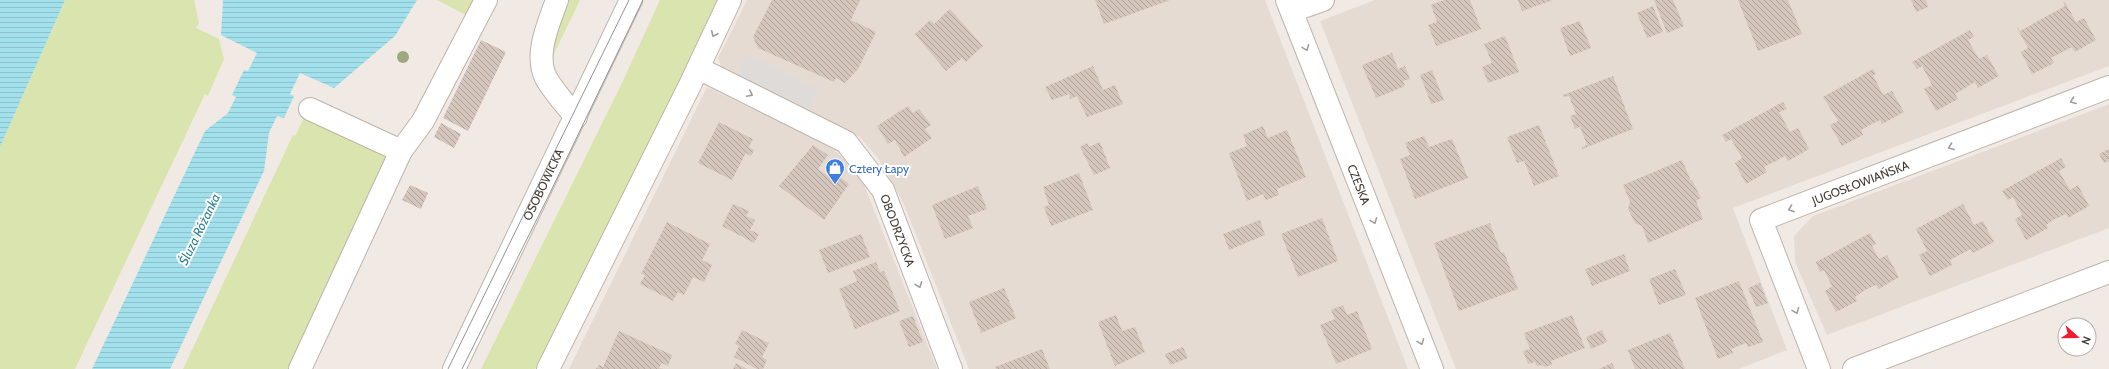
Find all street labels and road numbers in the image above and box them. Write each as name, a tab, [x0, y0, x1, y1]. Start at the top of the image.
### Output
street label: OSOBOWICKA	[519, 145, 567, 223]
street label: JUGOSŁOWIAŃSKA	[1809, 157, 1911, 208]
street label: CZESKA	[1345, 162, 1374, 207]
street label: OBODRZYCKA	[878, 192, 919, 269]

